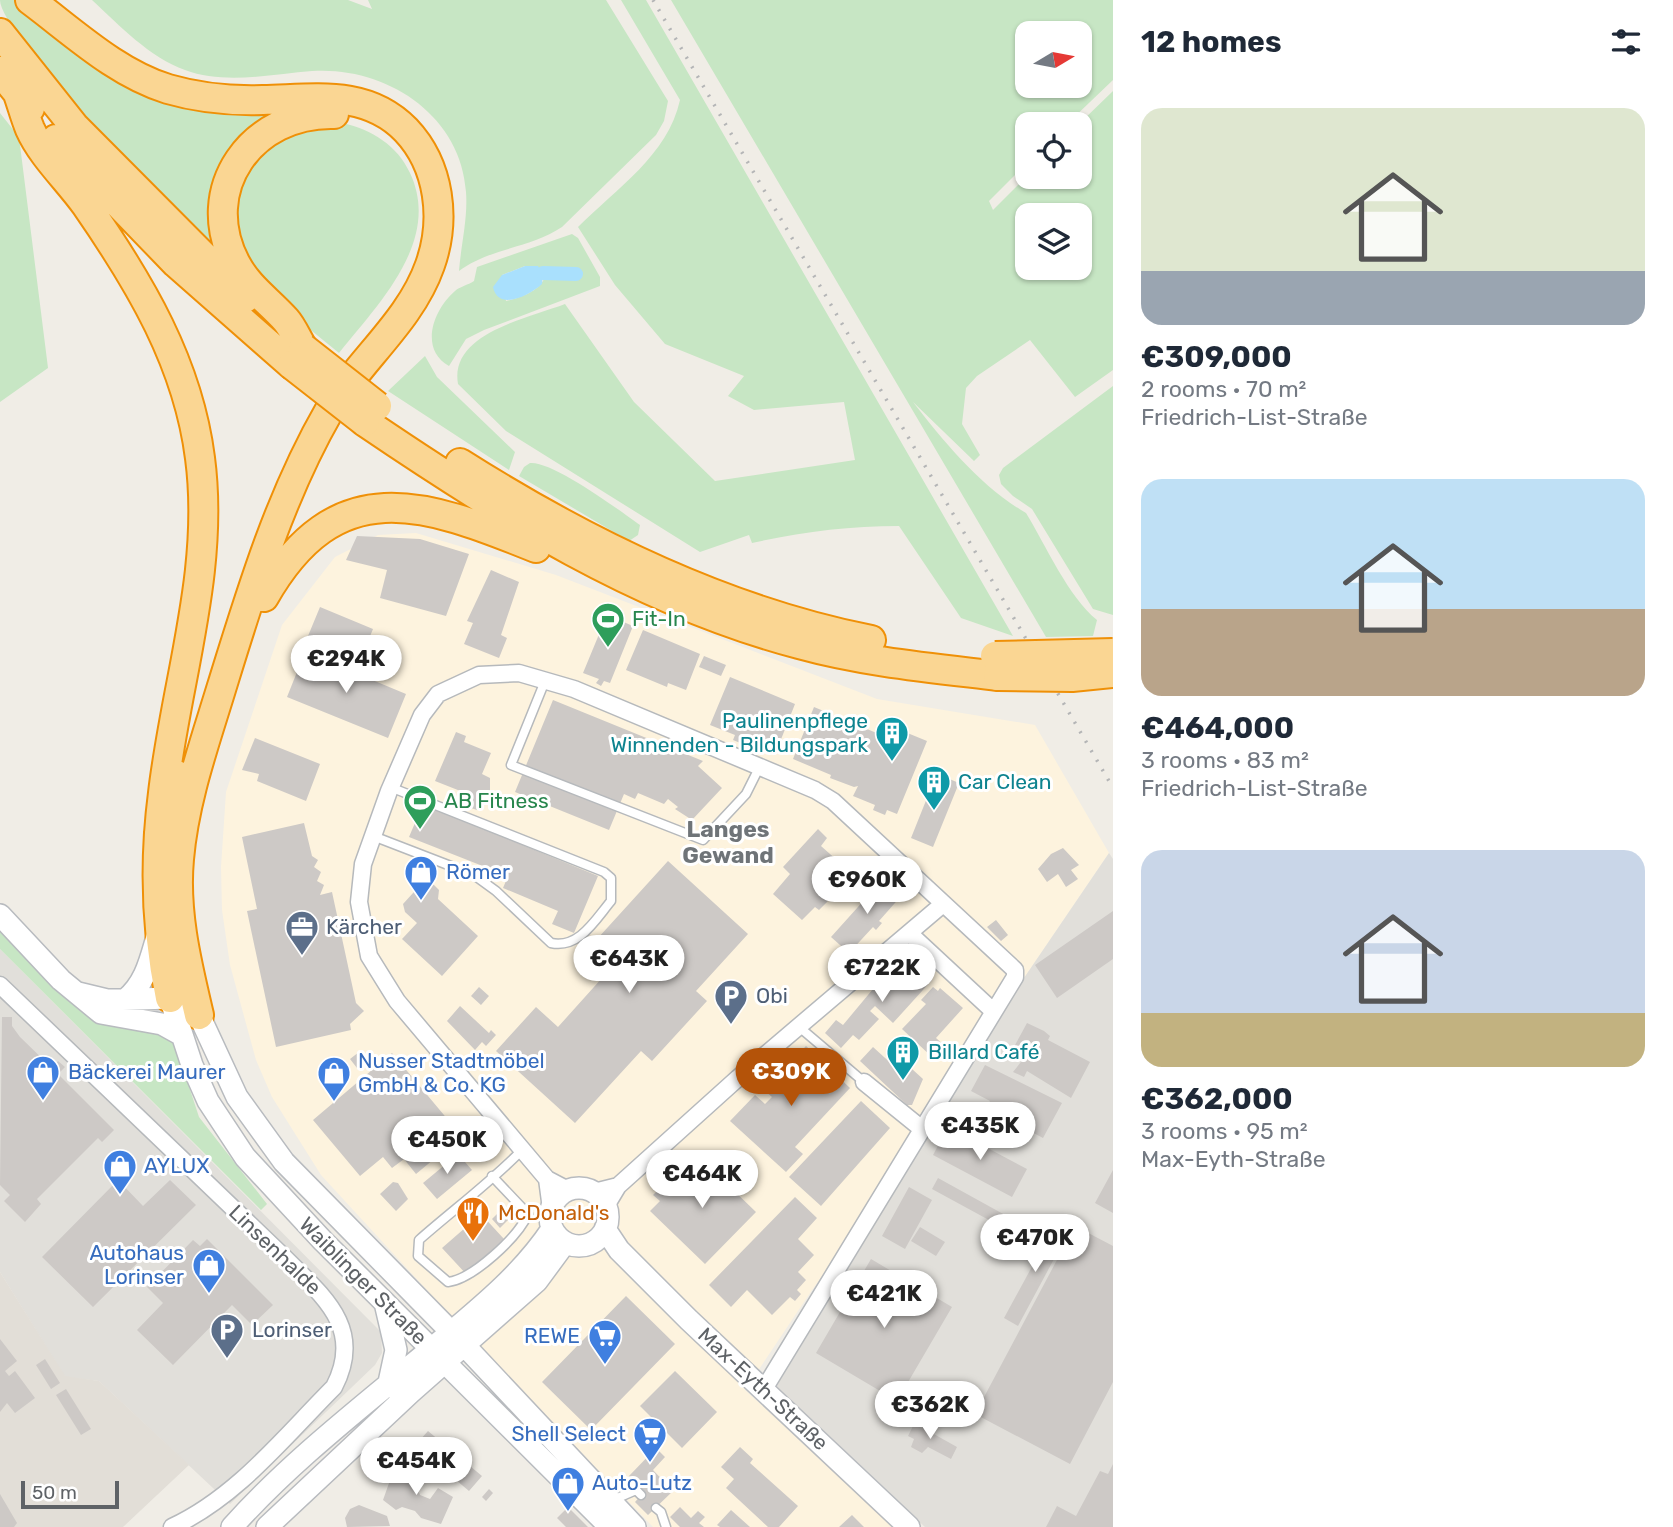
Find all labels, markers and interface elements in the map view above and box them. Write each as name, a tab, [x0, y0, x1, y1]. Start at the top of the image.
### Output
north arrow	[1015, 21, 1092, 98]
map controls	[1015, 21, 1092, 280]
icon: filters	[1607, 23, 1645, 61]
text: 12 homes	[1141, 24, 1282, 60]
button: locate	[1015, 112, 1092, 189]
icon: home	[1330, 154, 1456, 280]
button: layers	[1015, 203, 1092, 280]
text: €309,000	[1141, 339, 1292, 375]
text: 2 rooms · 70 m²	[1141, 375, 1306, 403]
text: Friedrich-List-Straße	[1141, 403, 1368, 431]
icon: home	[1330, 525, 1456, 651]
sports icon: Fit-In	[589, 600, 627, 649]
place label: Fit-In	[632, 606, 686, 631]
pin: €294K	[297, 636, 395, 695]
text: €294K	[307, 644, 385, 672]
place label: Paulinenpflege Winnenden - Bildungspark	[610, 708, 868, 757]
text: €464,000	[1141, 710, 1294, 746]
building icon: Paulinenpflege Winnenden - Bildungspark	[873, 714, 911, 763]
text: 3 rooms · 83 m²	[1141, 746, 1309, 774]
building icon: Car Clean	[915, 763, 953, 812]
place label: Car Clean	[958, 769, 1051, 794]
text: Friedrich-List-Straße	[1141, 774, 1368, 802]
sports icon: AB Fitness	[401, 782, 439, 831]
place label: AB Fitness	[444, 788, 549, 813]
district label: Langes Gewand	[682, 815, 774, 869]
shop icon: Römer	[402, 853, 440, 902]
pin: €960K	[818, 856, 916, 916]
place label: Römer	[446, 859, 510, 884]
text: €960K	[828, 865, 906, 893]
icon: home	[1330, 896, 1456, 1022]
office icon: Kärcher	[283, 908, 321, 957]
place label: Kärcher	[326, 914, 402, 939]
pin: €643K	[580, 936, 678, 995]
text: €643K	[589, 944, 669, 972]
pin: €722K	[833, 944, 931, 1004]
text: €722K	[844, 953, 920, 981]
parking icon: Obi	[712, 977, 750, 1026]
place label: Obi	[756, 983, 788, 1008]
building icon: Billard Café	[884, 1033, 922, 1082]
place label: Billard Café	[928, 1039, 1039, 1064]
place label: Nusser Stadtmöbel GmbH & Co. KG	[358, 1048, 545, 1097]
pin: €309K	[742, 1048, 840, 1108]
shop icon: Bäckerei Maurer	[24, 1053, 62, 1102]
shop icon: Nusser Stadtmöbel GmbH & Co. KG	[315, 1054, 353, 1103]
text: €309K	[752, 1057, 830, 1085]
place label: Bäckerei Maurer	[68, 1059, 225, 1084]
text: €362,000	[1141, 1081, 1293, 1117]
pin: €435K	[931, 1102, 1029, 1162]
text: €435K	[940, 1111, 1020, 1139]
pin: €450K	[398, 1116, 496, 1176]
text: 3 rooms · 95 m²	[1141, 1117, 1308, 1145]
text: €450K	[407, 1125, 487, 1153]
text: Max-Eyth-Straße	[1141, 1145, 1326, 1173]
shop icon: AYLUX	[101, 1147, 139, 1196]
pin: €464K	[653, 1150, 751, 1210]
place label: AYLUX	[144, 1153, 210, 1178]
text: €464K	[662, 1159, 742, 1187]
restaurant icon: McDonald's	[454, 1194, 492, 1243]
street label: Linsenhalde	[224, 1199, 327, 1300]
place label: McDonald's	[498, 1200, 610, 1225]
street label: Waiblinger Straße	[294, 1212, 432, 1350]
pin: €470K	[986, 1214, 1084, 1274]
text: €470K	[996, 1223, 1074, 1251]
place label: Autohaus Lorinser	[89, 1240, 184, 1289]
shop icon: Autohaus Lorinser	[190, 1246, 228, 1295]
pin: €421K	[835, 1270, 933, 1330]
text: €421K	[846, 1279, 922, 1307]
parking icon: Lorinser	[208, 1311, 246, 1360]
place label: Lorinser	[252, 1317, 332, 1342]
supermarket icon: REWE	[586, 1317, 624, 1366]
street label: Max-Eyth-Straße	[693, 1322, 834, 1455]
place label: REWE	[524, 1323, 580, 1348]
pin: €362K	[881, 1382, 979, 1441]
text: €362K	[891, 1390, 969, 1418]
supermarket icon: Shell Select	[631, 1415, 669, 1464]
place label: Shell Select	[512, 1421, 626, 1446]
pin: €454K	[367, 1438, 465, 1497]
text: €454K	[376, 1446, 456, 1474]
shop icon: Auto-Lutz	[549, 1464, 587, 1513]
place label: Auto-Lutz	[592, 1470, 692, 1495]
scale bar	[21, 1478, 119, 1510]
text: 50 m	[32, 1481, 77, 1504]

